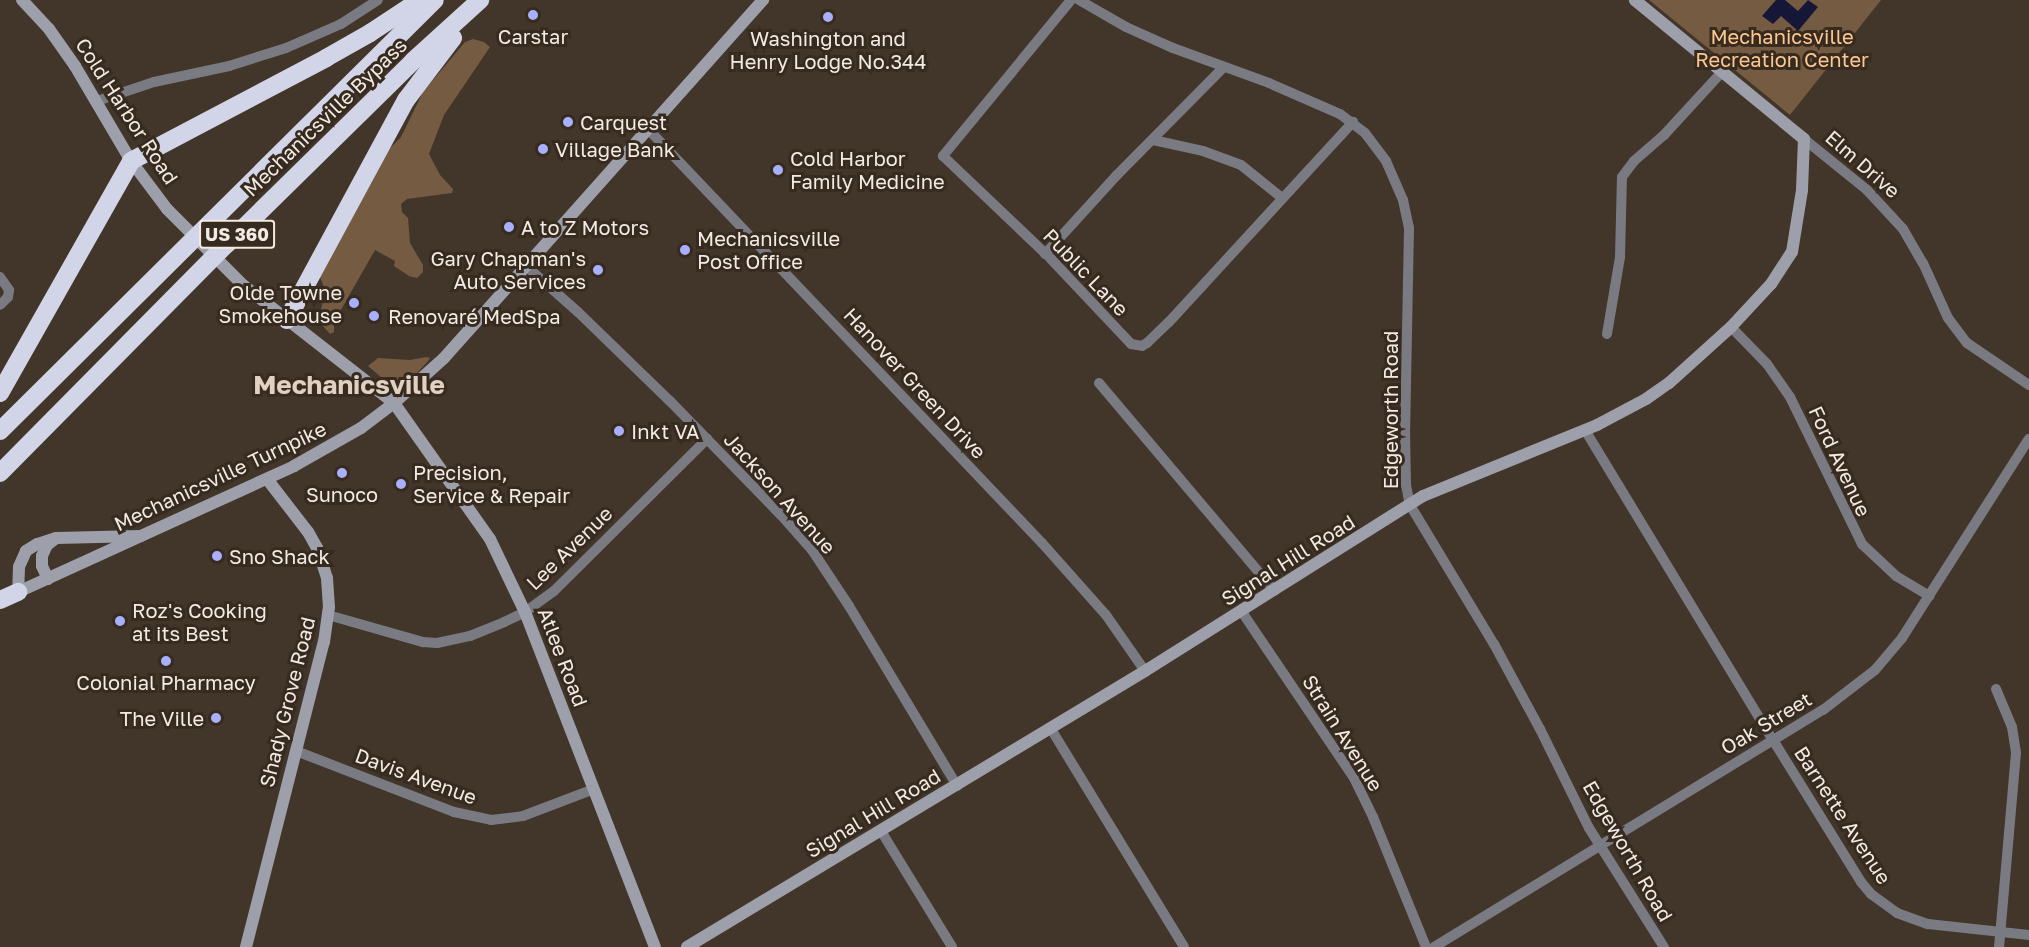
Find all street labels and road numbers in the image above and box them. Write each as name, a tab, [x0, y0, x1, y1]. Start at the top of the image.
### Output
street label: Cold Harbor Road	[71, 33, 183, 189]
street label: Mechanicsville Bypass	[238, 33, 412, 201]
street label: Elm Drive	[1821, 125, 1905, 203]
road number: US 360	[198, 219, 276, 249]
street label: Public Lane	[1038, 223, 1134, 321]
street label: Hanover Green Drive	[839, 303, 991, 463]
street label: Edgeworth Road	[1378, 331, 1402, 489]
street label: Ford Avenue	[1804, 402, 1876, 520]
street label: Mechanicsville Turnpike	[110, 416, 330, 536]
street label: Jackson Avenue	[719, 427, 841, 559]
street label: Lee Avenue	[521, 501, 617, 595]
street label: Signal Hill Road	[1217, 509, 1359, 611]
street label: Atlee Road	[533, 604, 593, 710]
street label: Shady Grove Road	[254, 614, 320, 790]
street label: Strain Avenue	[1298, 670, 1388, 796]
street label: Oak Street	[1716, 687, 1816, 759]
street label: Barnette Avenue	[1790, 742, 1896, 888]
street label: Davis Avenue	[352, 743, 480, 809]
street label: Signal Hill Road	[801, 763, 945, 863]
street label: Edgeworth Road	[1578, 776, 1678, 926]

